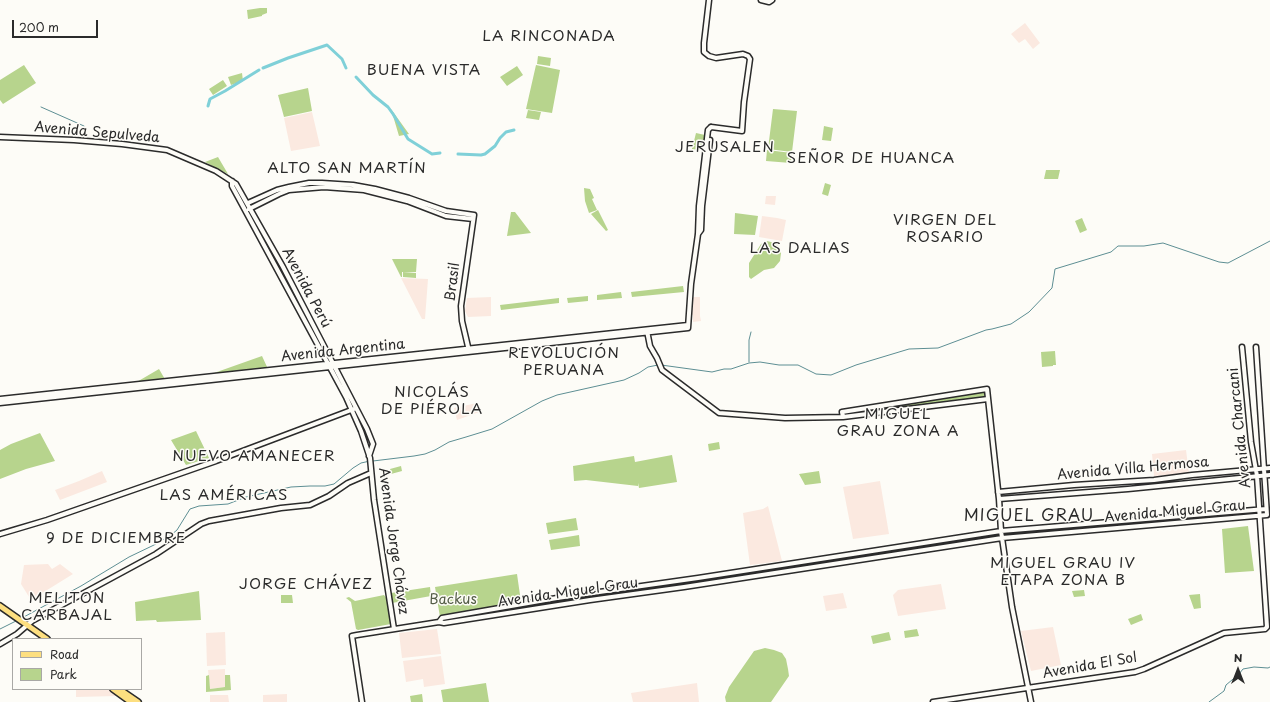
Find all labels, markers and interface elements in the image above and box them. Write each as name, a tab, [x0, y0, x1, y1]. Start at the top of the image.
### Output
scale bar	[14, 12, 100, 38]
text: 200 m	[19, 18, 59, 36]
district label: LA RINCONADA	[483, 28, 615, 46]
district label: BUENA VISTA	[367, 62, 481, 80]
street label: Avenida Sepulveda	[34, 119, 160, 147]
district label: JERUSALEN	[675, 139, 775, 157]
district label: SEÑOR DE HUANCA	[787, 150, 955, 168]
district label: ALTO SAN MARTÍN	[268, 160, 426, 178]
district label: VIRGEN DEL ROSARIO	[893, 212, 997, 247]
district label: LAS DALIAS	[750, 240, 850, 258]
street label: Avenida Perú	[278, 245, 334, 331]
street label: Brasil	[442, 261, 464, 303]
street label: Avenida Argentina	[280, 336, 406, 366]
district label: REVOLUCIÓN PERUANA	[509, 345, 619, 380]
street label: Avenida Charcani	[1225, 367, 1255, 489]
district label: NICOLÁS DE PIÉROLA	[382, 384, 482, 419]
district label: MIGUEL GRAU ZONA A	[837, 406, 959, 441]
district label: NUEVO AMANECER	[172, 448, 336, 466]
street label: Avenida Villa Hermosa	[1056, 454, 1210, 484]
street label: Avenida Jorge Chávez	[374, 467, 412, 615]
district label: LAS AMÉRICAS	[160, 487, 288, 505]
street label: Avenida Miguel Grau	[1104, 497, 1246, 527]
district label: MIGUEL GRAU	[965, 507, 1093, 527]
district label: 9 DE DICIEMBRE	[46, 530, 186, 548]
district label: MIGUEL GRAU IV ETAPA ZONA B	[991, 555, 1135, 590]
street label: Avenida Miguel Grau	[497, 575, 639, 611]
district label: JORGE CHÁVEZ	[240, 576, 372, 594]
district label: MELITON CARBAJAL	[22, 590, 112, 625]
park label: Backus	[429, 592, 477, 608]
legend	[12, 638, 142, 690]
text: Road	[50, 645, 79, 663]
street label: Avenida El Sol	[1041, 649, 1139, 683]
text: N	[1234, 649, 1242, 666]
north arrow	[1218, 650, 1258, 690]
text: Park	[50, 665, 77, 683]

